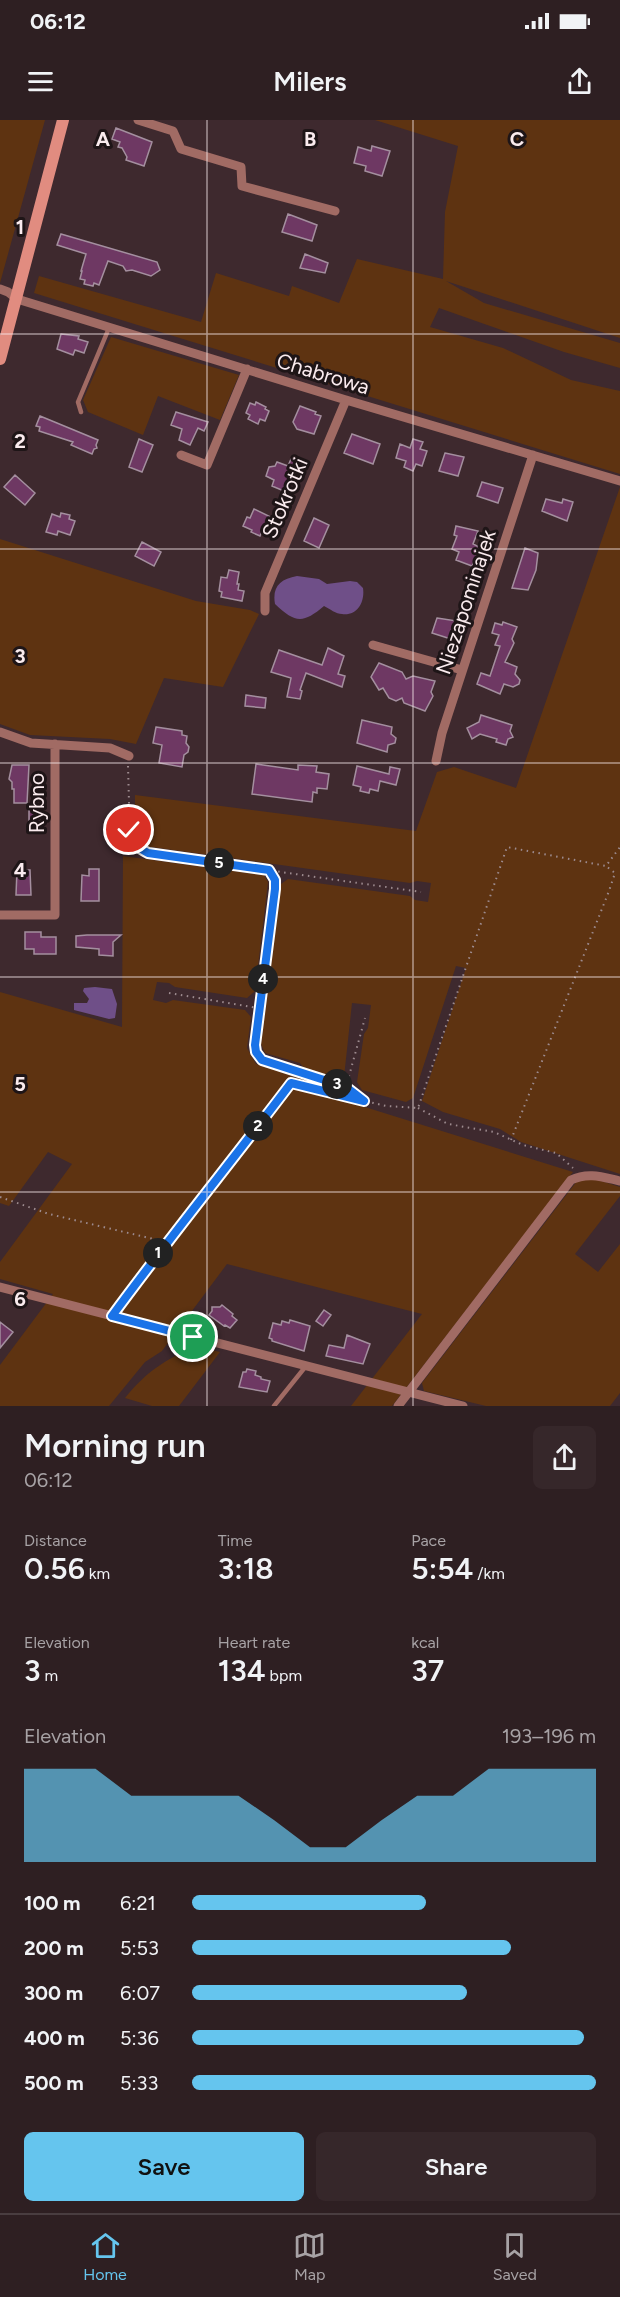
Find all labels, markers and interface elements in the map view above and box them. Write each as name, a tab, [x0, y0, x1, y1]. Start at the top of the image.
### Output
text: 06:12	[30, 8, 86, 35]
icon: menu	[24, 65, 57, 98]
text: Milers	[273, 65, 347, 98]
icon: share	[563, 65, 596, 98]
text: A	[96, 127, 111, 151]
text: B	[304, 127, 316, 151]
text: C	[510, 127, 524, 151]
text: 1	[16, 215, 24, 239]
street label: Chabrowa	[274, 348, 373, 399]
text: 2	[14, 429, 26, 453]
street label: Stokrotki	[256, 454, 313, 542]
street label: Niezapominajek	[430, 526, 501, 677]
text: 3	[14, 644, 26, 668]
street label: Rybno	[24, 773, 49, 833]
pin	[103, 804, 154, 855]
icon: check	[112, 813, 145, 846]
pin: 5	[204, 848, 234, 878]
text: 5	[214, 853, 224, 872]
text: 4	[14, 858, 27, 882]
pin: 4	[248, 964, 278, 994]
text: 4	[258, 969, 268, 988]
pin: 3	[322, 1069, 352, 1099]
text: 5	[14, 1072, 26, 1096]
text: 3	[333, 1074, 341, 1093]
pin: 2	[243, 1111, 273, 1141]
text: 2	[253, 1116, 263, 1135]
pin: 1	[143, 1238, 173, 1268]
text: 1	[155, 1243, 161, 1262]
text: 6	[14, 1287, 26, 1311]
pin	[167, 1311, 218, 1362]
icon: arrive	[176, 1320, 209, 1353]
text: Morning run	[24, 1426, 206, 1465]
button: share	[533, 1426, 596, 1489]
text: 06:12	[24, 1468, 73, 1492]
text: Distance	[24, 1531, 87, 1550]
text: Time	[218, 1531, 253, 1550]
text: Pace	[411, 1531, 446, 1550]
text: 0.56	[24, 1550, 85, 1587]
text: 3:18	[218, 1550, 274, 1587]
text: 5:54	[411, 1550, 473, 1587]
text: km	[85, 1564, 110, 1583]
text: /km	[473, 1564, 505, 1583]
text: Elevation	[24, 1633, 90, 1652]
text: Heart rate	[218, 1633, 290, 1652]
text: kcal	[411, 1633, 439, 1652]
text: 3	[24, 1652, 41, 1689]
text: 134	[218, 1652, 266, 1689]
text: 37	[411, 1652, 444, 1689]
text: m	[41, 1666, 58, 1685]
text: bpm	[266, 1666, 302, 1685]
text: Elevation	[24, 1724, 106, 1748]
text: 193–196 m	[502, 1724, 596, 1748]
text: 100 m	[24, 1891, 81, 1915]
text: 6:21	[120, 1891, 156, 1915]
text: 200 m	[24, 1936, 84, 1960]
text: 5:53	[120, 1936, 159, 1960]
text: 300 m	[24, 1981, 83, 2005]
text: 6:07	[120, 1981, 160, 2005]
text: 400 m	[24, 2026, 85, 2050]
text: 5:36	[120, 2026, 159, 2050]
text: 500 m	[24, 2071, 84, 2095]
text: 5:33	[120, 2071, 158, 2095]
button: Save	[24, 2132, 304, 2201]
button: Share	[316, 2132, 596, 2201]
tab: Home	[83, 2229, 127, 2284]
tab: Map	[293, 2229, 326, 2284]
tab: Saved	[493, 2229, 537, 2284]

